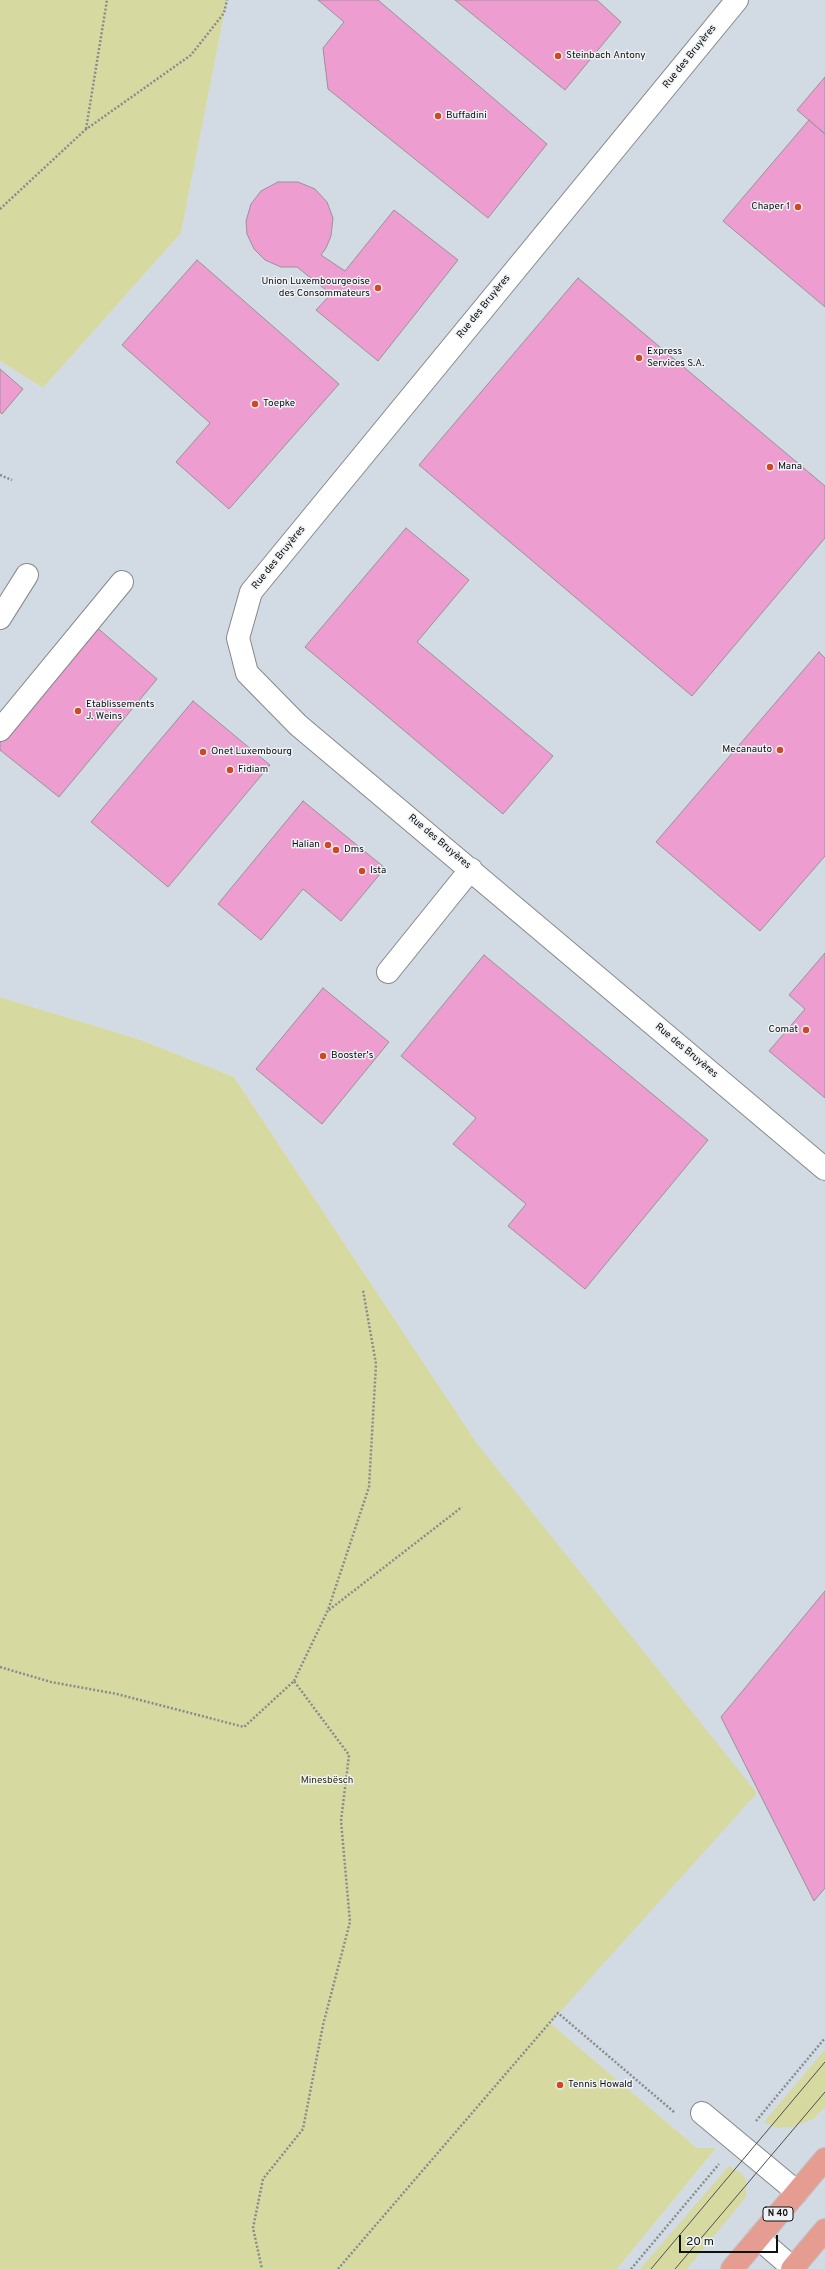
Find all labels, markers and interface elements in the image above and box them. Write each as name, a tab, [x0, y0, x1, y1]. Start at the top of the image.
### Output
street label: Rue des Bruyères	[661, 23, 719, 91]
place label: Steinbach Antony	[566, 50, 646, 62]
marker: Steinbach Antony	[553, 51, 563, 61]
place label: Buffadini	[446, 110, 487, 122]
marker: Buffadini	[433, 111, 443, 121]
place label: Chaper 1	[751, 201, 790, 213]
marker: Chaper 1	[793, 202, 803, 212]
street label: Rue des Bruyères	[455, 273, 513, 341]
place label: Union Luxembourgeoise des Consommateurs	[261, 276, 370, 300]
marker: Union Luxembourgeoise des Consommateurs	[373, 283, 383, 293]
place label: Express Services S.A.	[647, 346, 704, 370]
marker: Express Services S.A.	[634, 353, 644, 363]
place label: Toepke	[263, 398, 295, 410]
marker: Toepke	[250, 399, 260, 409]
place label: Mana	[778, 461, 802, 473]
marker: Mana	[765, 462, 775, 472]
street label: Rue des Bruyères	[250, 524, 308, 592]
place label: Etablissements J. Weins	[86, 699, 154, 722]
marker: Etablissements J. Weins	[73, 706, 83, 716]
place label: Mecanauto	[722, 744, 772, 756]
marker: Mecanauto	[775, 745, 785, 755]
place label: Onet Luxembourg	[211, 746, 292, 758]
marker: Onet Luxembourg	[198, 747, 208, 757]
place label: Fidiam	[238, 764, 268, 776]
marker: Fidiam	[225, 765, 235, 775]
street label: Rue des Bruyères	[405, 812, 473, 872]
place label: Halian	[292, 839, 320, 851]
marker: Halian	[323, 840, 333, 850]
place label: Dms	[344, 844, 364, 856]
marker: Dms	[331, 845, 341, 855]
place label: Ista	[370, 865, 386, 877]
marker: Ista	[357, 866, 367, 876]
street label: Rue des Bruyères	[652, 1021, 720, 1081]
place label: Comat	[769, 1024, 798, 1036]
marker: Comat	[801, 1025, 811, 1035]
place label: Booster's	[331, 1050, 373, 1062]
marker: Booster's	[318, 1051, 328, 1061]
park label: Minesbësch	[301, 1775, 353, 1787]
place label: Tennis Howald	[568, 2079, 632, 2091]
marker: Tennis Howald	[555, 2080, 565, 2090]
road number: N 40	[763, 2207, 793, 2221]
scale bar	[681, 2227, 780, 2253]
text: 20 m	[686, 2234, 714, 2250]

